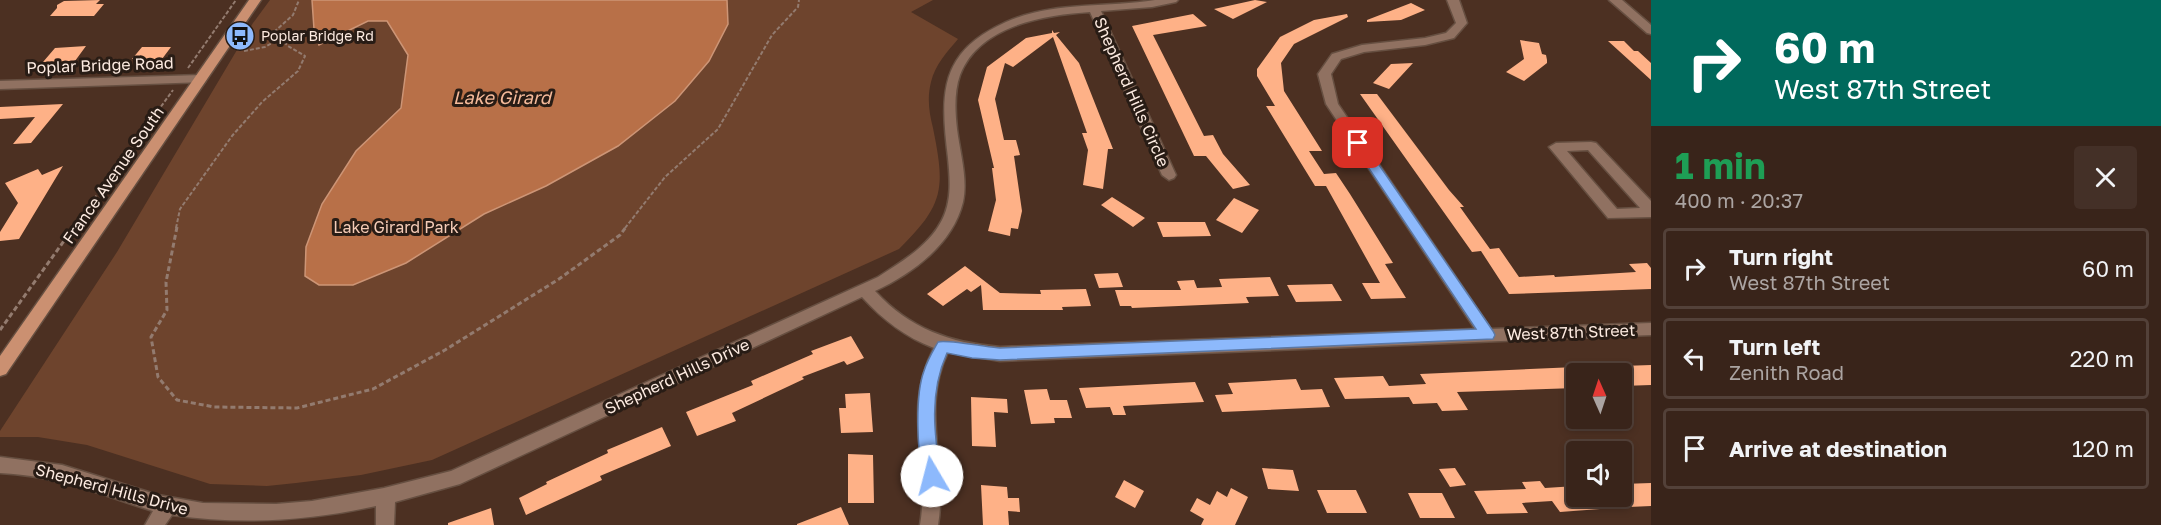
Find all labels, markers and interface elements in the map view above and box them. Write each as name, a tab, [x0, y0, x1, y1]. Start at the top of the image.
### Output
street label: Shepherd Hills Circle	[1090, 14, 1174, 170]
bus stop icon: Poplar Bridge Rd	[224, 20, 256, 52]
text: 60 m	[1774, 22, 1875, 72]
icon: right	[1675, 24, 1753, 102]
place label: Poplar Bridge Rd	[261, 27, 374, 44]
street label: Poplar Bridge Road	[26, 52, 174, 78]
text: West 87th Street	[1774, 73, 1991, 105]
water label: Lake Girard	[453, 86, 553, 108]
street label: France Avenue South	[58, 103, 168, 247]
pin	[1332, 117, 1383, 168]
icon: arrive	[1341, 126, 1374, 159]
text: 1 min	[1675, 144, 1766, 187]
button: close	[2074, 146, 2137, 209]
text: 400 m · 20:37	[1675, 188, 1803, 212]
park label: Lake Girard Park	[333, 217, 459, 237]
text: Turn right	[1729, 243, 1833, 270]
icon: right	[1678, 252, 1711, 285]
text: 60 m	[2082, 255, 2134, 282]
text: West 87th Street	[1729, 270, 1890, 294]
street label: West 87th Street	[1506, 320, 1636, 344]
text: Turn left	[1729, 333, 1820, 360]
street label: Shepherd Hills Drive	[602, 334, 752, 418]
icon: left	[1678, 342, 1711, 375]
text: 220 m	[2070, 345, 2134, 372]
text: Zenith Road	[1729, 360, 1844, 384]
north arrow	[1566, 363, 1632, 429]
map controls	[1566, 363, 1632, 507]
icon: arrive	[1678, 432, 1711, 465]
text: Arrive at destination	[1729, 435, 1947, 462]
text: 120 m	[2072, 435, 2134, 462]
button: sound	[1566, 441, 1632, 507]
position arrow	[900, 444, 964, 508]
street label: Shepherd Hills Drive	[34, 459, 190, 519]

